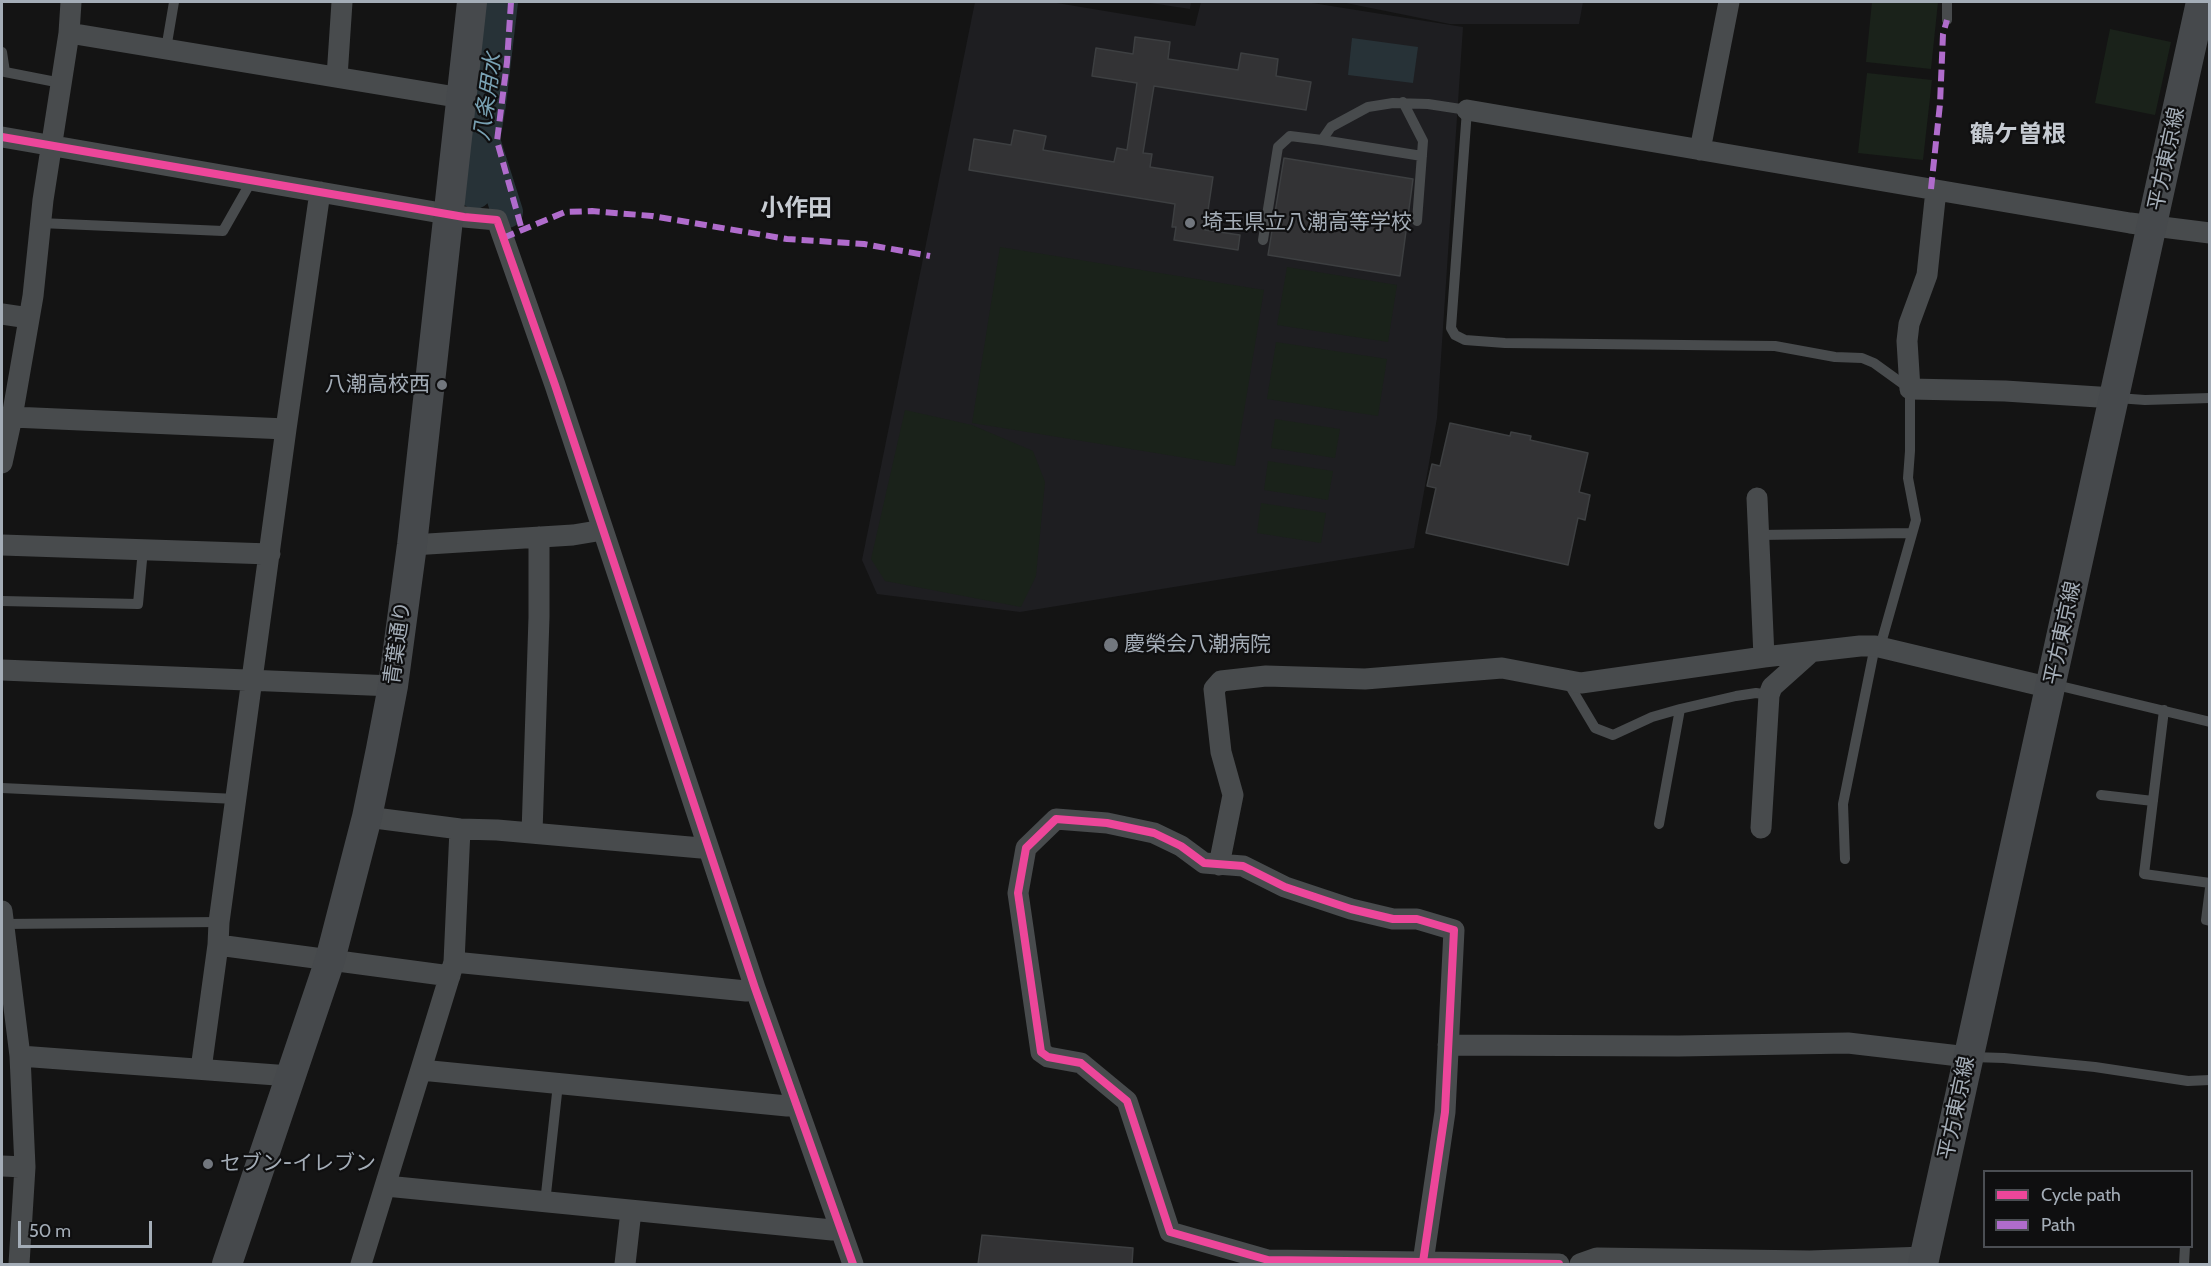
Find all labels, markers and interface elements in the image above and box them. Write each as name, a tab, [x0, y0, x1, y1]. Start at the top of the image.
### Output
water label: 八条用水	[469, 52, 507, 142]
street label: 平方東京線	[2144, 105, 2190, 213]
district label: 鶴ケ曽根	[1970, 121, 2066, 149]
district label: 小作田	[760, 195, 832, 223]
place label: 埼玉県立八潮高等学校	[1202, 210, 1412, 236]
marker: 埼玉県立八潮高等学校	[1183, 216, 1197, 230]
place label: 八潮高校西	[325, 372, 430, 398]
marker: 八潮高校西	[435, 378, 449, 392]
street label: 平方東京線	[2040, 579, 2086, 687]
street label: 青葉通り	[380, 600, 416, 686]
place label: 慶榮会八潮病院	[1124, 632, 1271, 658]
marker: 慶榮会八潮病院	[1102, 636, 1120, 654]
street label: 平方東京線	[1934, 1054, 1980, 1162]
place label: セブン-イレブン	[220, 1151, 376, 1177]
marker: セブン-イレブン	[201, 1157, 215, 1171]
legend	[1983, 1170, 2193, 1248]
text: Cycle path	[2041, 1184, 2121, 1206]
scale bar	[21, 1209, 154, 1247]
text: Path	[2041, 1214, 2075, 1236]
text: 50 m	[29, 1220, 71, 1242]

